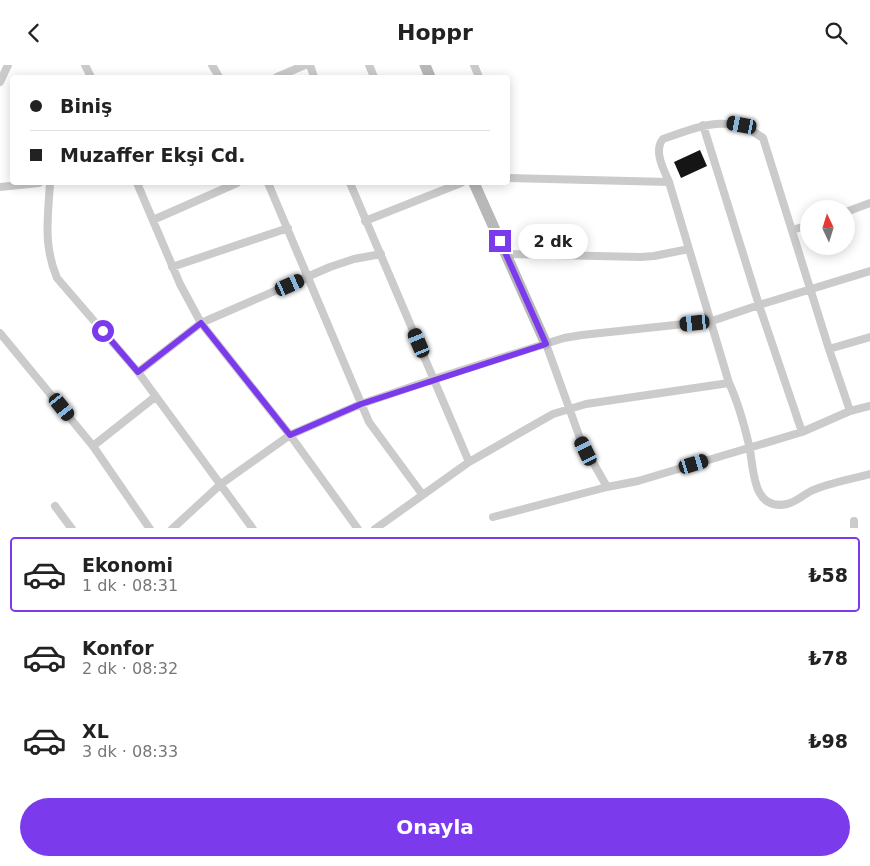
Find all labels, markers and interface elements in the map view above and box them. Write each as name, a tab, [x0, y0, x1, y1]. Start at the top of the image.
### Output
icon: back	[20, 19, 48, 47]
icon: search	[822, 19, 850, 47]
text: Hoppr	[397, 20, 473, 45]
text: Biniş	[60, 95, 112, 117]
car	[725, 115, 758, 135]
text: Muzaffer Ekşi Cd.	[60, 144, 245, 166]
north arrow	[800, 200, 855, 255]
map controls	[800, 200, 855, 255]
callout: 2 dk	[518, 223, 588, 259]
route end	[489, 230, 511, 252]
text: 2 dk	[534, 232, 572, 251]
car	[273, 272, 306, 298]
car	[679, 314, 710, 332]
route start	[92, 320, 114, 342]
car	[406, 326, 431, 360]
car	[46, 391, 77, 423]
car	[572, 434, 599, 468]
car	[677, 452, 710, 476]
icon: car	[22, 552, 67, 597]
text: Ekonomi	[82, 554, 173, 576]
text: ₺58	[808, 564, 848, 586]
text: 1 dk · 08:31	[82, 576, 178, 595]
icon: car	[22, 635, 67, 680]
text: Konfor	[82, 637, 154, 659]
text: ₺78	[808, 647, 848, 669]
text: 2 dk · 08:32	[82, 659, 178, 678]
icon: car	[22, 718, 67, 763]
text: XL	[82, 720, 109, 742]
text: ₺98	[808, 730, 848, 752]
text: 3 dk · 08:33	[82, 742, 178, 761]
button: Onayla	[20, 798, 850, 856]

